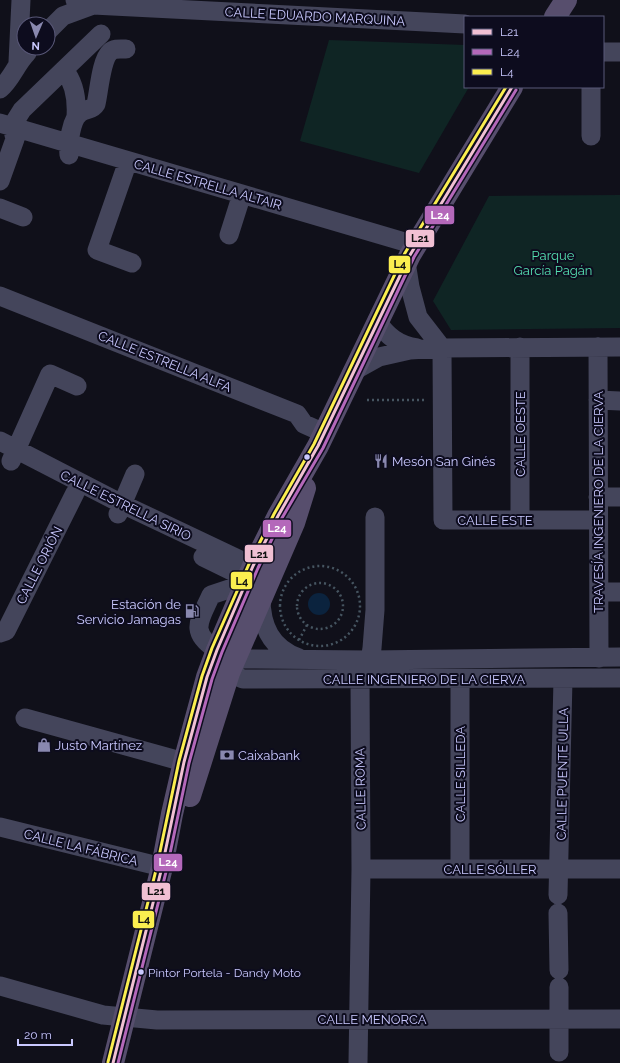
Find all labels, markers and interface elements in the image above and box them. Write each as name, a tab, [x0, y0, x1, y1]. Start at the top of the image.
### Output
street label: CALLE EDUARDO MARQUINA	[224, 4, 406, 29]
north arrow	[16, 16, 56, 56]
legend	[464, 16, 604, 88]
text: L21	[500, 25, 518, 39]
text: N	[31, 39, 40, 52]
text: L24	[500, 45, 520, 59]
text: L4	[500, 65, 514, 79]
street label: CALLE ESTRELLA ALTAIR	[132, 156, 283, 213]
line badge: L24	[424, 205, 455, 225]
text: L24	[431, 209, 449, 222]
line badge: L21	[405, 229, 435, 248]
text: L21	[411, 232, 430, 245]
park label: Parque García Pagán	[514, 248, 592, 278]
line badge: L4	[388, 255, 411, 274]
text: L4	[394, 258, 406, 271]
street label: CALLE ESTRELLA ALFA	[96, 328, 234, 395]
street label: CALLE OESTE	[513, 391, 528, 477]
street label: TRAVESÍA INGENIERO DE LA CIERVA	[591, 391, 606, 613]
unlabelled marker	[302, 452, 312, 462]
restaurant icon: Mesón San Ginés	[373, 453, 389, 469]
place label: Mesón San Ginés	[392, 454, 495, 469]
street label: CALLE ESTRELLA SIRIO	[58, 467, 194, 544]
street label: CALLE ESTE	[457, 513, 533, 528]
line badge: L24	[262, 519, 292, 538]
text: L24	[268, 522, 286, 535]
street label: CALLE ORIÓN	[13, 524, 65, 607]
line badge: L21	[244, 544, 274, 563]
text: L21	[250, 548, 269, 561]
line badge: L4	[230, 571, 253, 590]
text: L4	[236, 575, 248, 588]
place label: Estación de Servicio Jamagas	[77, 597, 181, 627]
fuel station icon: Estación de Servicio Jamagas	[184, 603, 200, 619]
street label: CALLE INGENIERO DE LA CIERVA	[323, 672, 525, 687]
street label: CALLE PUENTE ULLA	[554, 707, 571, 841]
street label: CALLE SILLEDA	[453, 726, 468, 822]
shop icon: Justo Martínez	[36, 737, 52, 753]
place label: Justo Martínez	[55, 738, 142, 753]
bank icon: Caixabank	[219, 747, 235, 763]
street label: CALLE ROMA	[352, 747, 369, 830]
place label: Caixabank	[238, 748, 300, 763]
street label: CALLE LA FÁBRICA	[22, 826, 140, 869]
line badge: L24	[153, 853, 183, 872]
text: L24	[159, 856, 177, 869]
street label: CALLE SÓLLER	[443, 862, 537, 877]
line badge: L21	[141, 882, 171, 901]
text: L21	[147, 885, 166, 898]
line badge: L4	[132, 910, 155, 929]
text: L4	[138, 913, 150, 926]
place label: Pintor Portela - Dandy Moto	[148, 966, 301, 980]
marker: Pintor Portela - Dandy Moto	[136, 967, 146, 977]
street label: CALLE MENORCA	[317, 1012, 427, 1027]
scale bar	[18, 1021, 72, 1047]
text: 20 m	[24, 1028, 52, 1042]

